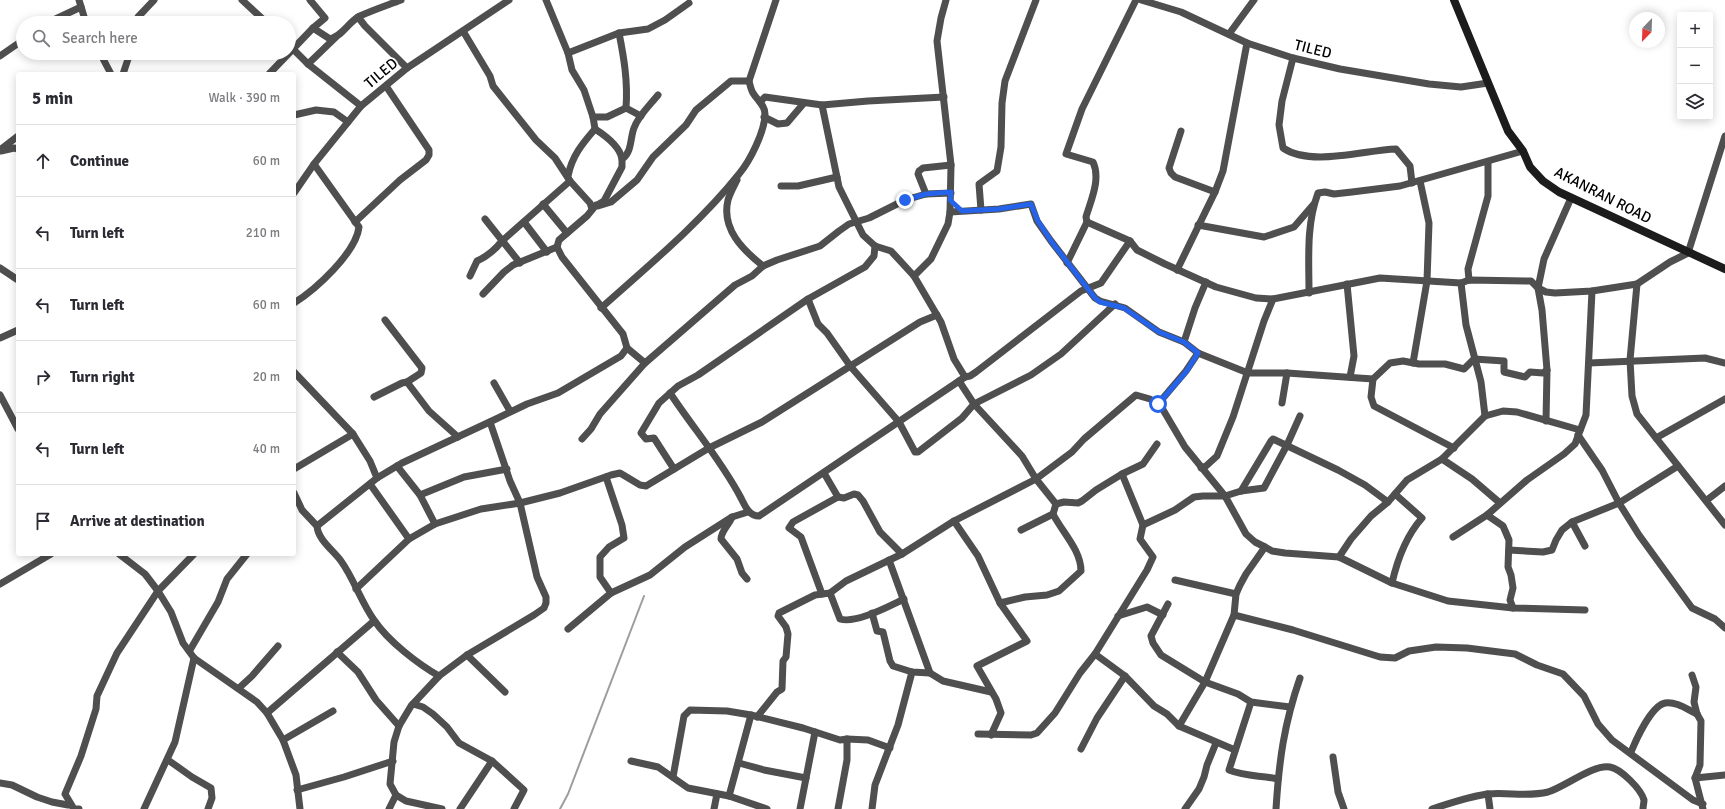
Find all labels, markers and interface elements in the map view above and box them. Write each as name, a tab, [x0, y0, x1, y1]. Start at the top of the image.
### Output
north arrow	[1629, 12, 1665, 48]
map controls	[1677, 12, 1713, 120]
button: +	[1677, 12, 1713, 48]
search box	[16, 16, 296, 60]
icon: search	[30, 27, 52, 49]
text: Search here	[62, 29, 138, 47]
street label: TILED	[1293, 36, 1333, 62]
button: −	[1677, 48, 1713, 84]
street label: TILED	[361, 54, 401, 92]
button: layers	[1677, 84, 1713, 120]
text: 5 min	[32, 88, 73, 109]
text: Walk · 390 m	[209, 90, 280, 106]
icon: ahead	[32, 150, 54, 172]
text: Continue	[70, 152, 129, 170]
text: 60 m	[253, 153, 280, 169]
street label: AKANRAN ROAD	[1551, 163, 1655, 227]
route end	[896, 191, 914, 209]
icon: left	[32, 222, 54, 244]
text: Turn left	[70, 224, 124, 242]
text: 210 m	[246, 225, 280, 241]
icon: left	[32, 294, 54, 316]
text: Turn left	[70, 296, 124, 314]
text: 60 m	[253, 297, 280, 313]
icon: right	[32, 366, 54, 388]
text: Turn right	[70, 368, 135, 386]
text: 20 m	[253, 369, 280, 385]
route start	[1149, 395, 1167, 413]
icon: left	[32, 438, 54, 460]
text: Turn left	[70, 440, 124, 458]
text: 40 m	[253, 441, 280, 457]
icon: arrive	[32, 510, 54, 532]
text: Arrive at destination	[70, 512, 205, 530]

